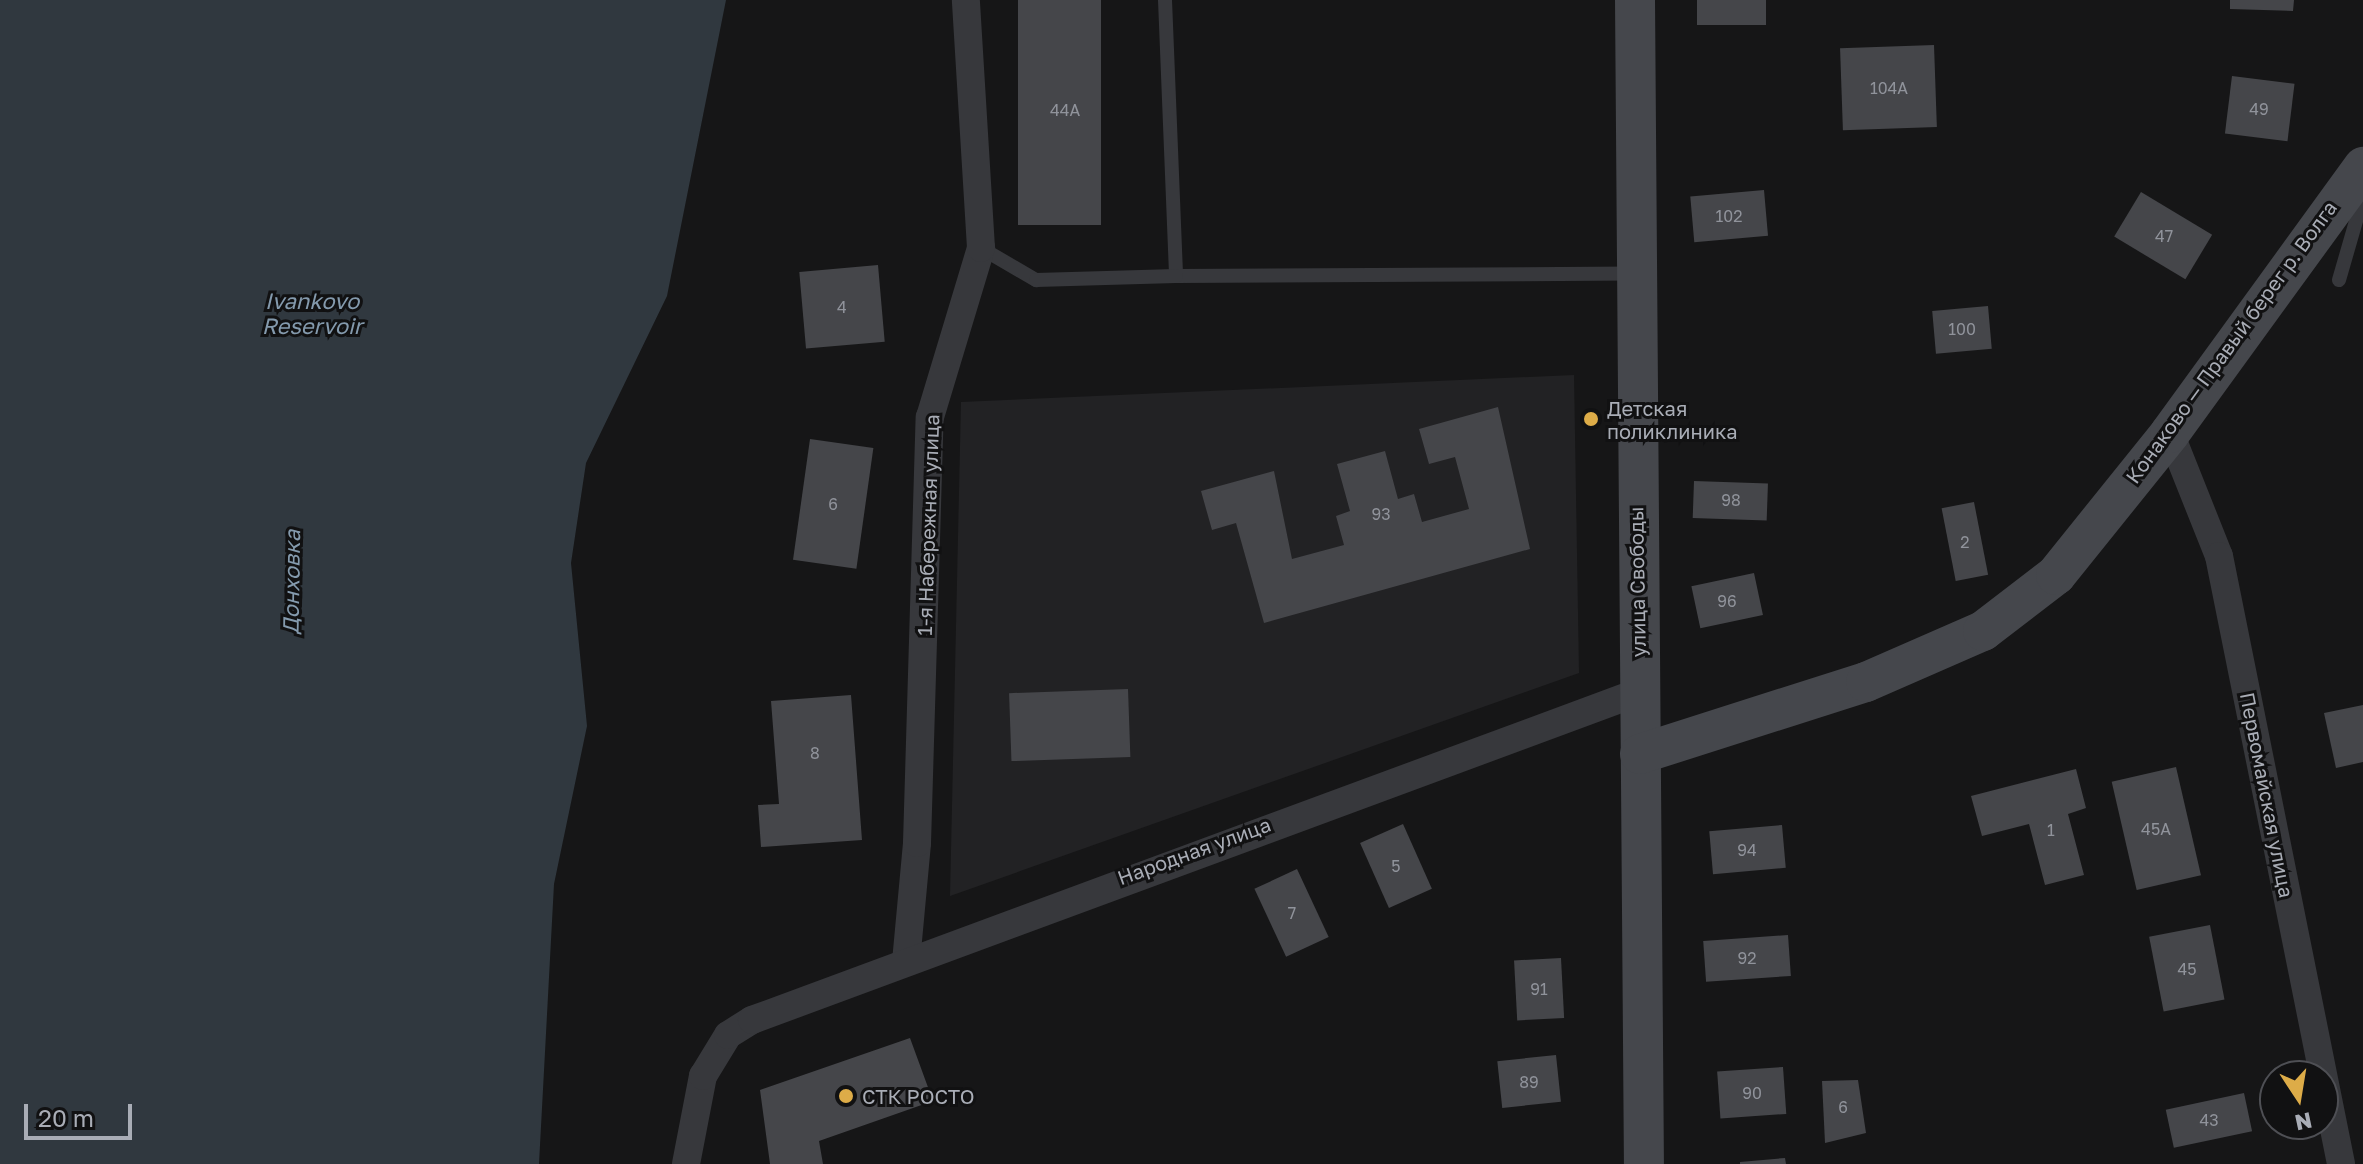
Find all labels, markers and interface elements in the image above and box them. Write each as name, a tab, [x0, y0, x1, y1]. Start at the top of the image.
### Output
house number: 104А	[1870, 78, 1908, 98]
house number: 49	[2249, 99, 2269, 119]
house number: 44А	[1050, 100, 1080, 120]
street label: Конаково — Правый берег р. Волга	[2120, 196, 2342, 488]
house number: 102	[1716, 206, 1742, 226]
house number: 47	[2155, 226, 2173, 246]
water label: Ivankovo Reservoir	[262, 287, 362, 338]
house number: 4	[837, 297, 847, 317]
house number: 100	[1948, 319, 1976, 339]
place label: Детская поликлиника	[1607, 396, 1737, 443]
marker: Детская поликлиника	[1582, 410, 1600, 428]
street label: 1-я Набережная улица	[912, 414, 944, 636]
house number: 98	[1721, 490, 1741, 510]
house number: 6	[828, 494, 838, 514]
house number: 93	[1371, 504, 1391, 524]
street label: улица Свободы	[1624, 506, 1650, 658]
water label: Донховка	[277, 529, 305, 635]
house number: 2	[1960, 532, 1970, 552]
house number: 96	[1717, 591, 1737, 611]
street label: Первомайская улица	[2235, 690, 2299, 900]
house number: 8	[810, 743, 820, 763]
street label: Народная улица	[1114, 812, 1274, 890]
house number: 45А	[2141, 819, 2171, 839]
house number: 1	[2047, 820, 2055, 840]
house number: 94	[1737, 840, 1757, 860]
house number: 5	[1391, 856, 1401, 876]
house number: 7	[1288, 903, 1296, 923]
house number: 92	[1738, 948, 1756, 968]
house number: 45	[2177, 959, 2197, 979]
house number: 91	[1530, 979, 1548, 999]
north arrow	[2259, 1060, 2339, 1140]
house number: 89	[1519, 1072, 1539, 1092]
house number: 90	[1742, 1083, 1762, 1103]
place label: СТК РОСТО	[862, 1084, 974, 1108]
marker: СТК РОСТО	[837, 1087, 855, 1105]
scale bar	[28, 1088, 136, 1138]
house number: 6	[1838, 1097, 1848, 1117]
text: 20 m	[38, 1103, 94, 1132]
text: N	[2293, 1107, 2315, 1137]
house number: 43	[2199, 1110, 2219, 1130]

